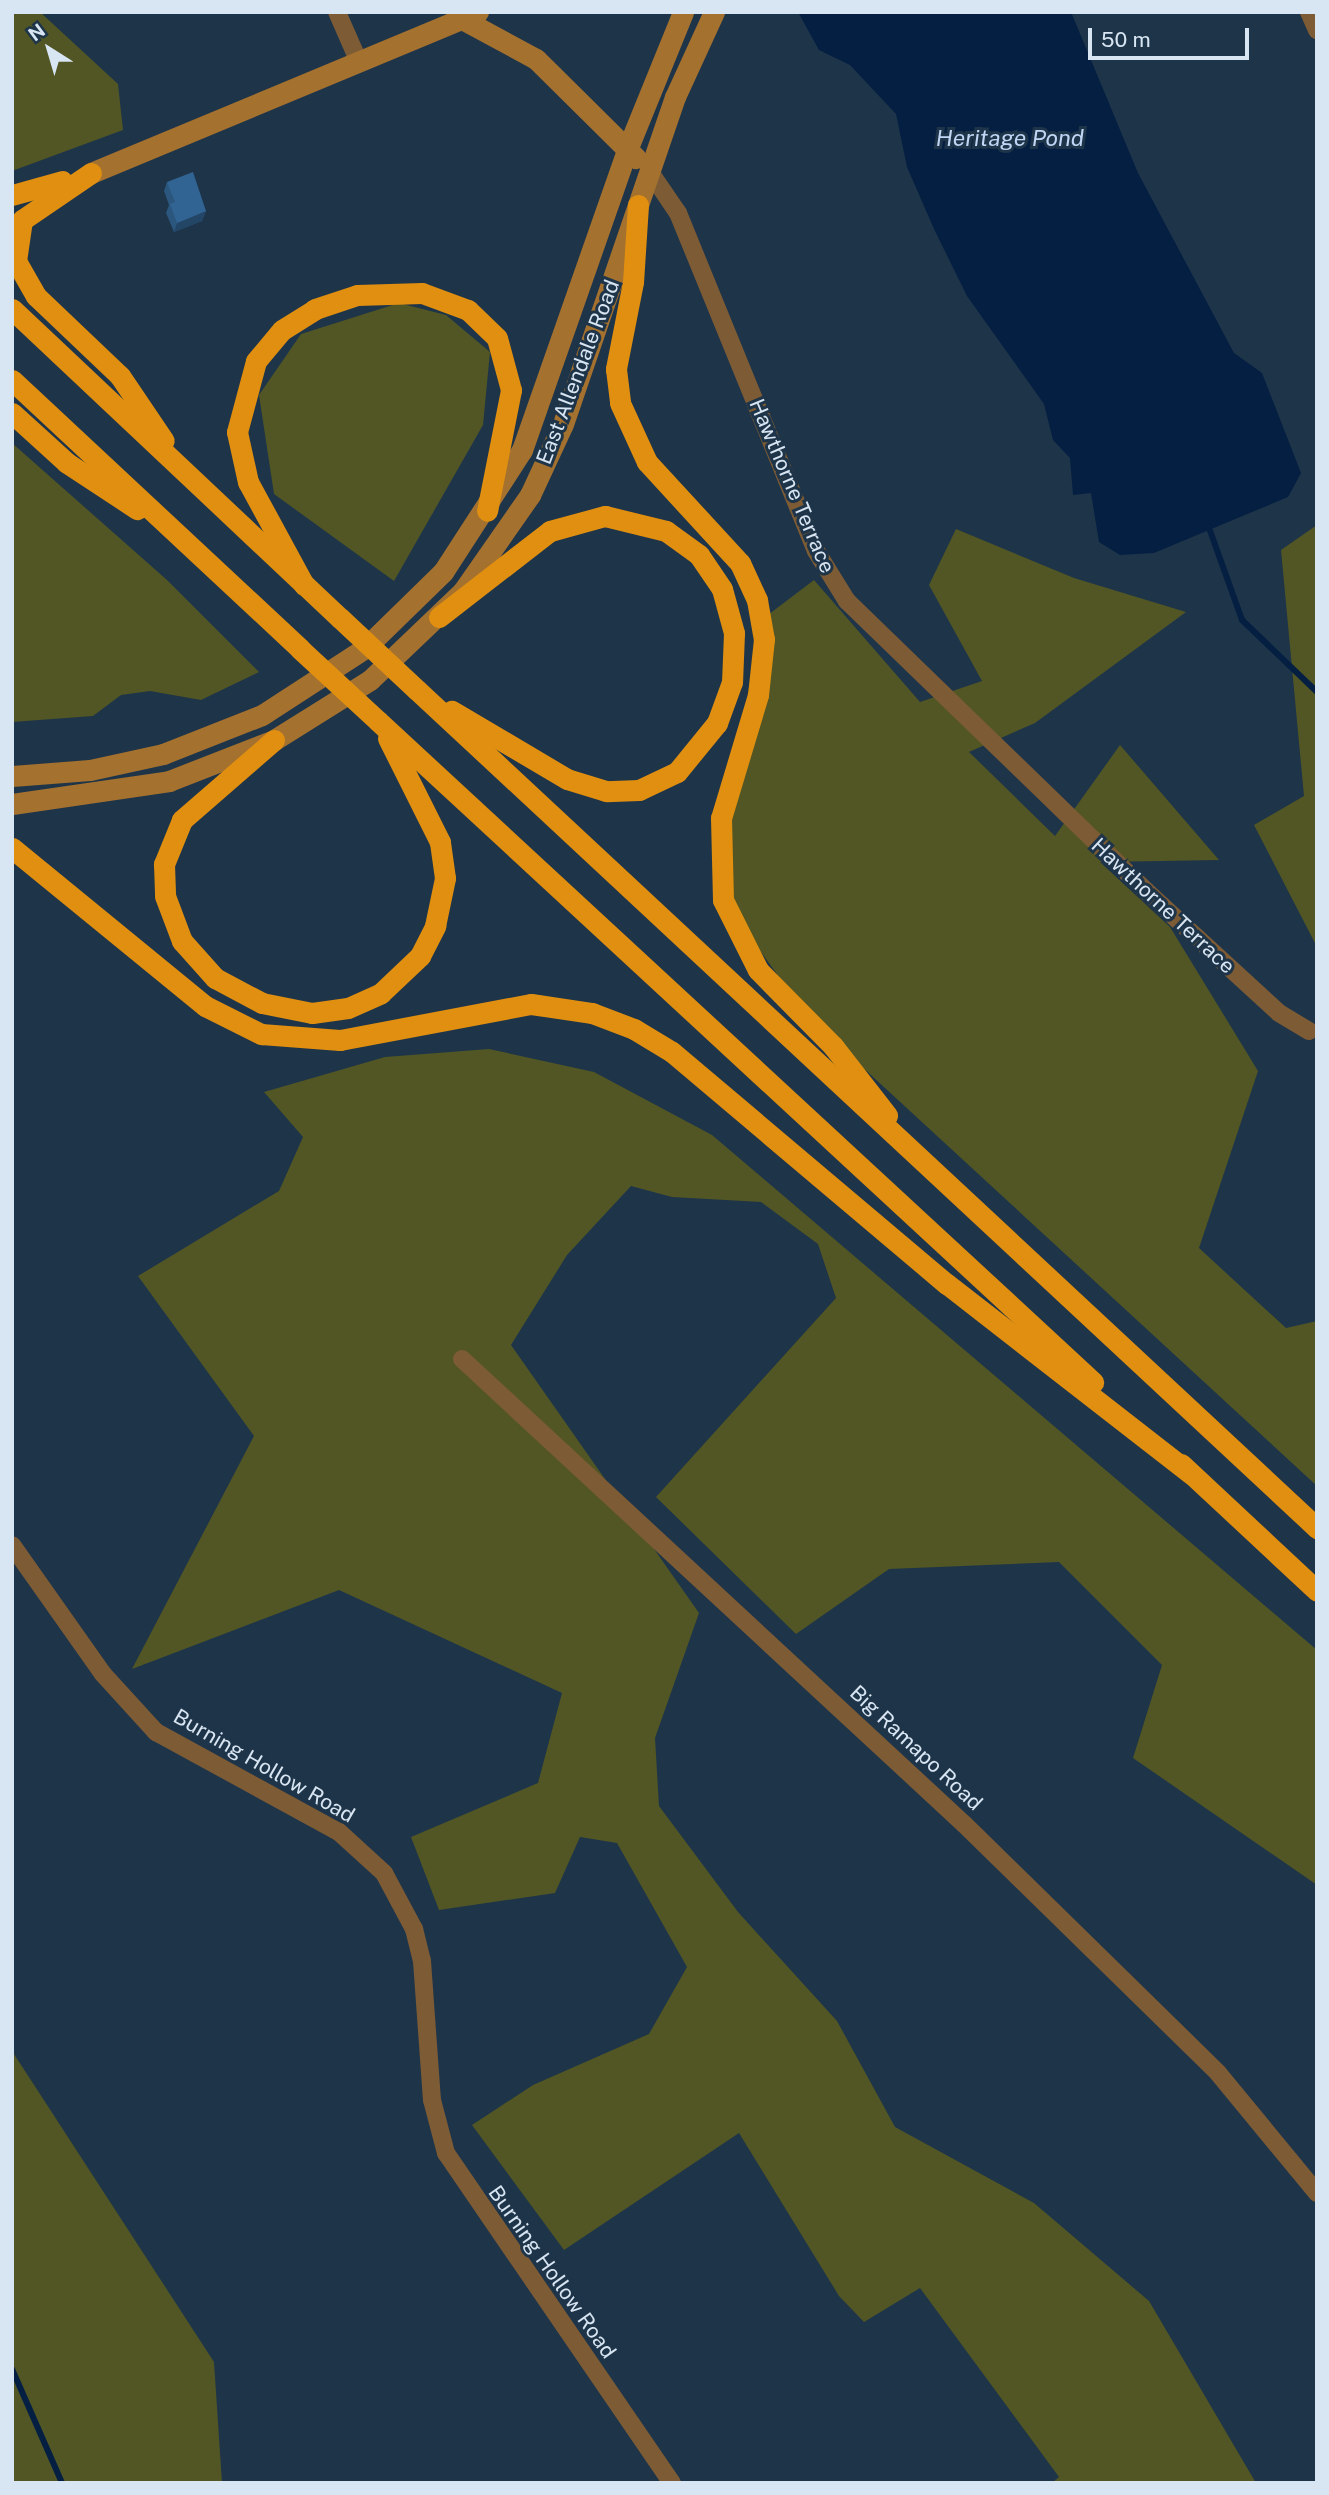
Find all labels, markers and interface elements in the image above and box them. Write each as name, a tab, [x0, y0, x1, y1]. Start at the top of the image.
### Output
north arrow	[14, 14, 84, 84]
scale bar	[1091, 14, 1252, 58]
text: N	[24, 19, 49, 45]
text: 50 m	[1101, 27, 1151, 52]
water label: Heritage Pond	[936, 124, 1084, 152]
street label: East Allendale Road	[531, 276, 625, 468]
street label: Hawthorne Terrace	[744, 395, 840, 577]
street label: Hawthorne Terrace	[1086, 833, 1240, 979]
street label: Big Ramapo Road	[845, 1680, 987, 1816]
street label: Burning Hollow Road	[169, 1704, 359, 1828]
street label: Burning Hollow Road	[483, 2181, 621, 2363]

